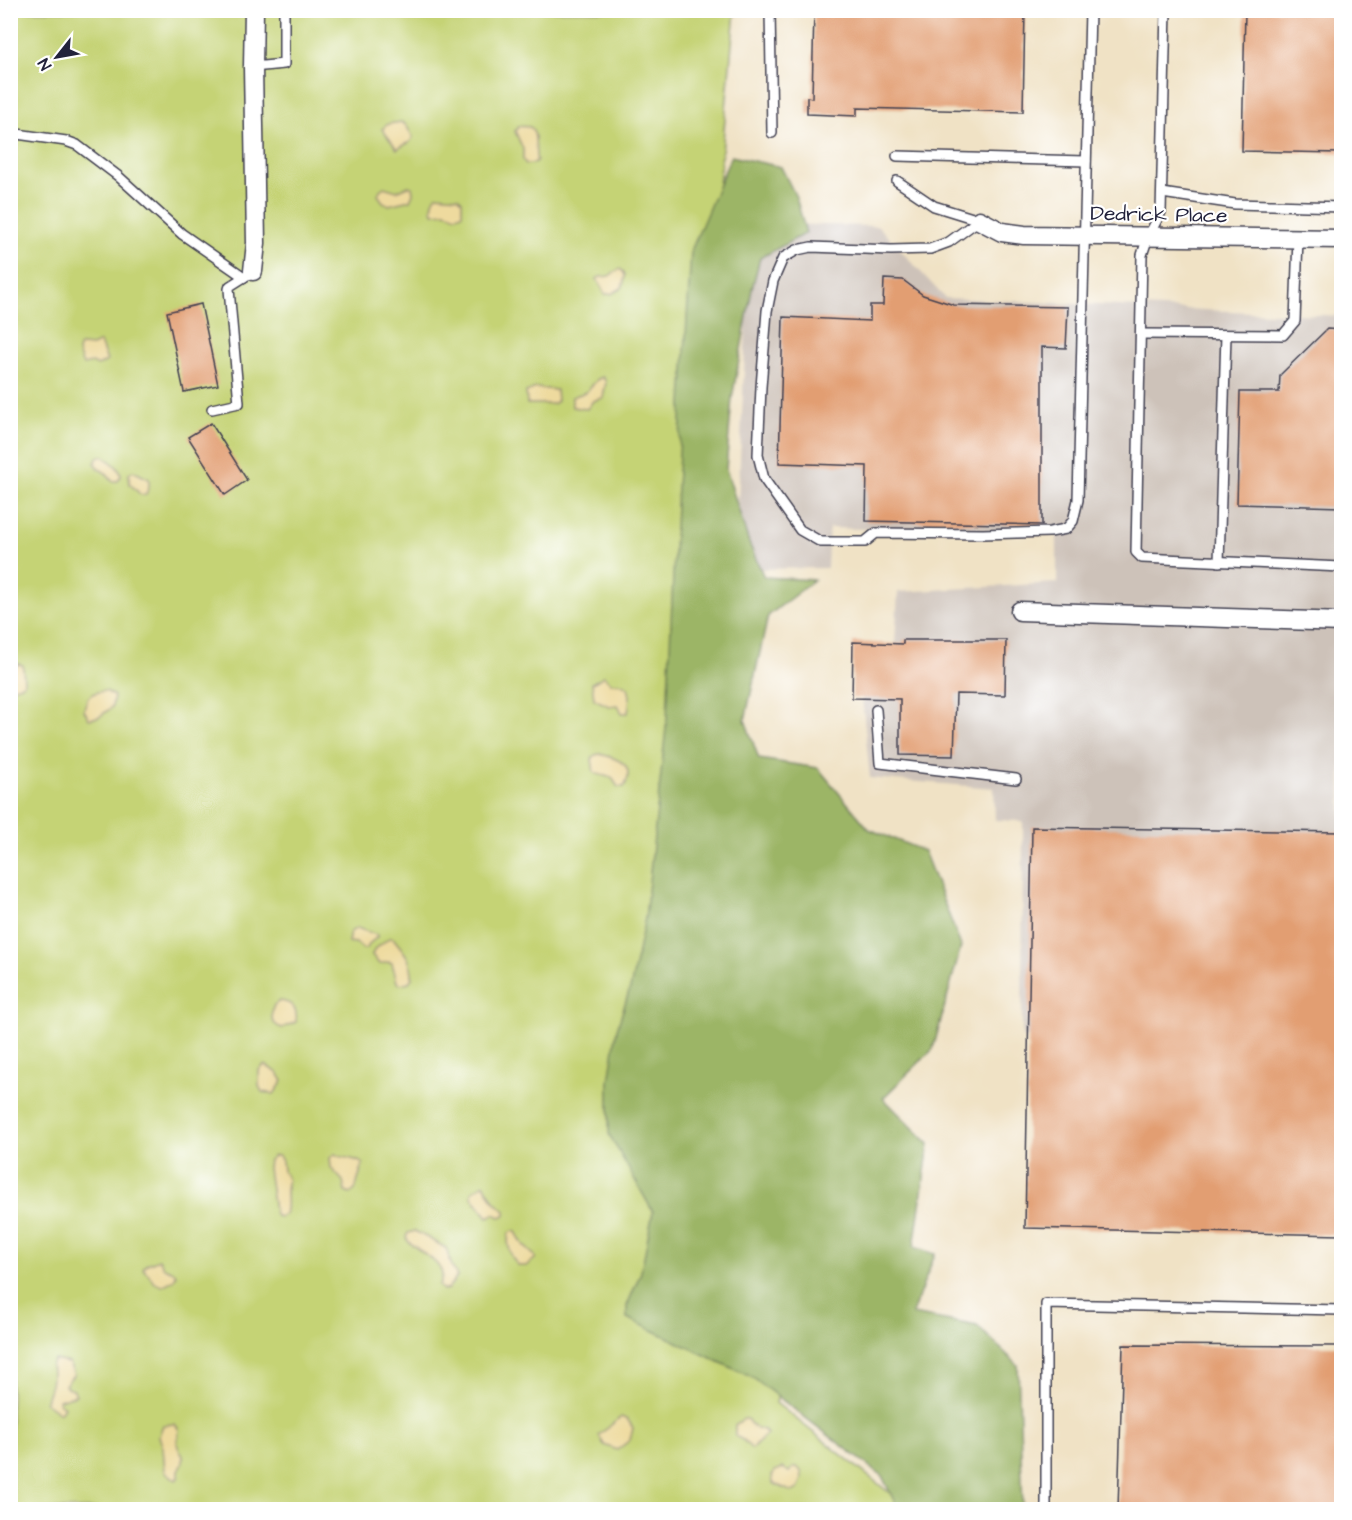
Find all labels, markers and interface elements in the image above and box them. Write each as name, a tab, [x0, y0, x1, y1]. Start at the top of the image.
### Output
north arrow	[27, 27, 87, 87]
text: N	[33, 54, 57, 74]
street label: Dedrick Place	[1090, 199, 1228, 230]

